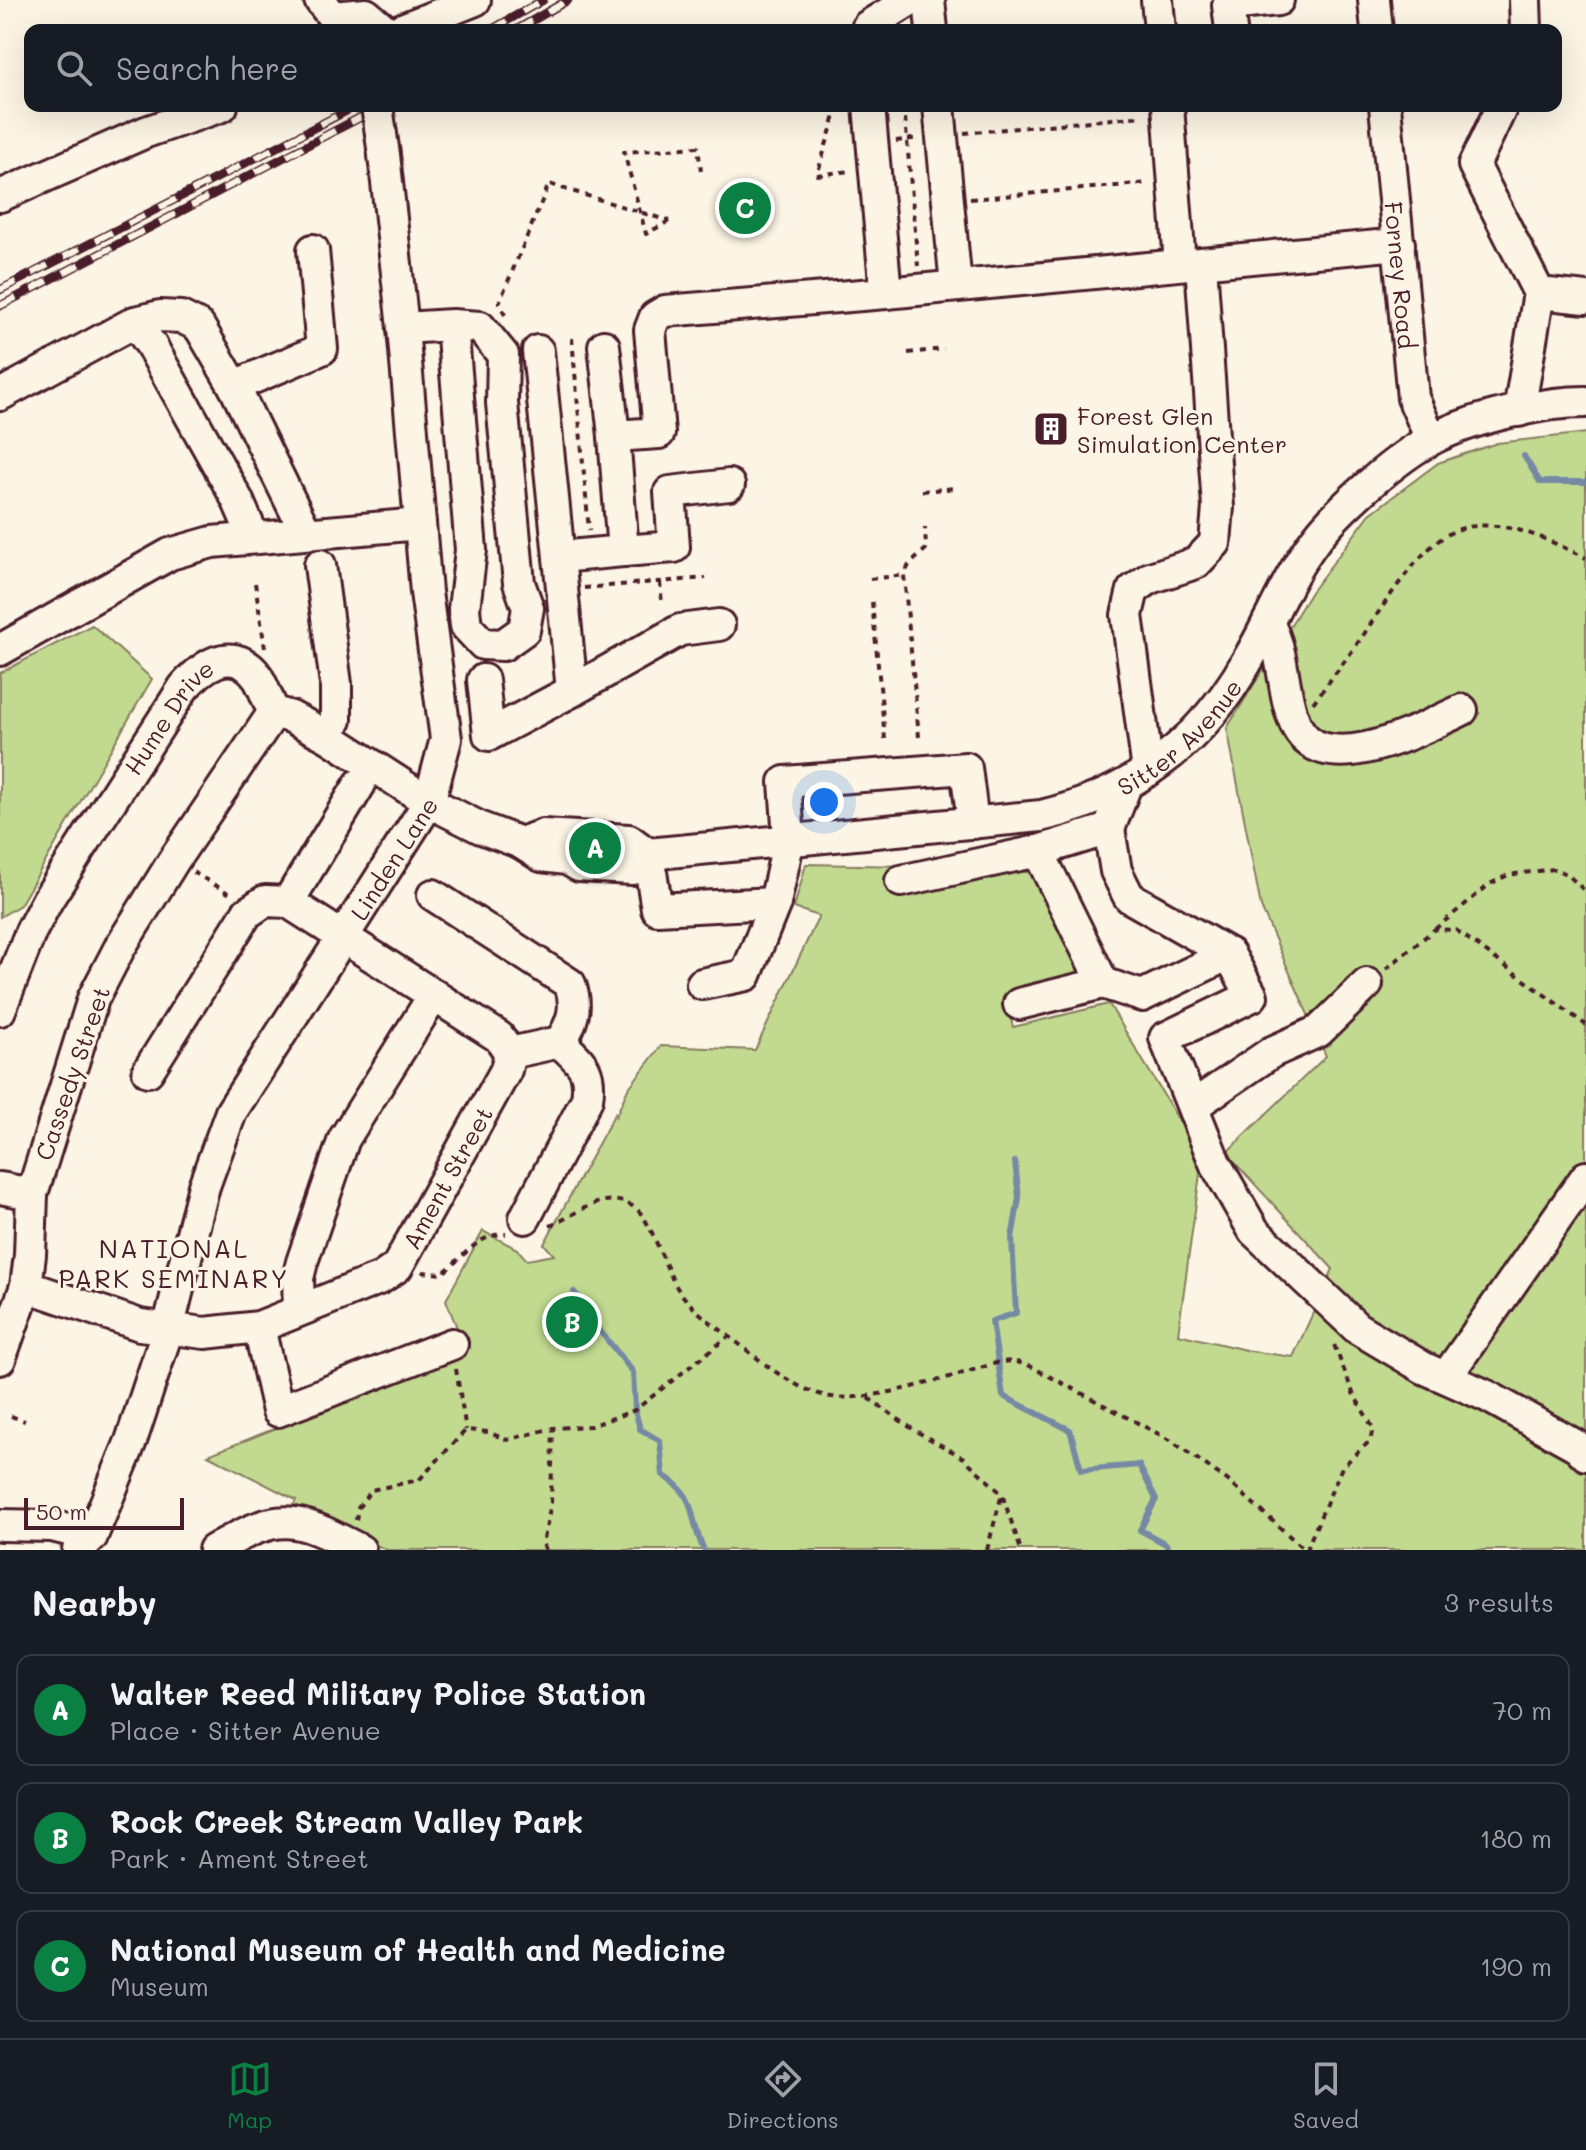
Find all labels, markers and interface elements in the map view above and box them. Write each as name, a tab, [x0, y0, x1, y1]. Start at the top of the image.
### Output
search box	[24, 24, 1562, 112]
icon: search	[52, 46, 96, 90]
text: Search here	[116, 48, 299, 88]
pin: C	[719, 178, 771, 238]
street label: Forney Road	[1379, 200, 1424, 350]
place label: Forest Glen Simulation Center	[1077, 400, 1287, 459]
building icon: Forest Glen Simulation Center	[1032, 410, 1070, 448]
street label: Hume Drive	[117, 652, 219, 780]
street label: Sitter Avenue	[1111, 673, 1248, 802]
your location	[804, 782, 844, 822]
street label: Linden Lane	[342, 791, 444, 925]
pin: A	[569, 818, 621, 878]
street label: Cassedy Street	[28, 982, 116, 1164]
street label: Ament Street	[395, 1100, 499, 1254]
district label: NATIONAL PARK SEMINARY	[58, 1231, 290, 1295]
pin: B	[546, 1292, 598, 1352]
scale bar	[24, 1494, 184, 1530]
text: 50 m	[36, 1497, 87, 1526]
text: Nearby	[32, 1580, 157, 1625]
text: 3 results	[1444, 1585, 1554, 1619]
text: Walter Reed Military Police Station	[110, 1673, 646, 1713]
text: A	[51, 1693, 69, 1727]
text: 70 m	[1492, 1693, 1552, 1727]
text: Place · Sitter Avenue	[110, 1713, 381, 1747]
text: Rock Creek Stream Valley Park	[110, 1801, 583, 1841]
text: B	[51, 1821, 69, 1855]
text: 180 m	[1480, 1821, 1552, 1855]
text: Park · Ament Street	[110, 1841, 369, 1875]
text: National Museum of Health and Medicine	[110, 1929, 726, 1969]
text: C	[50, 1949, 70, 1983]
text: 190 m	[1480, 1949, 1552, 1983]
text: Museum	[110, 1969, 209, 2003]
tab: Map	[227, 2057, 272, 2134]
tab: Directions	[727, 2057, 839, 2134]
tab: Saved	[1293, 2057, 1359, 2134]

